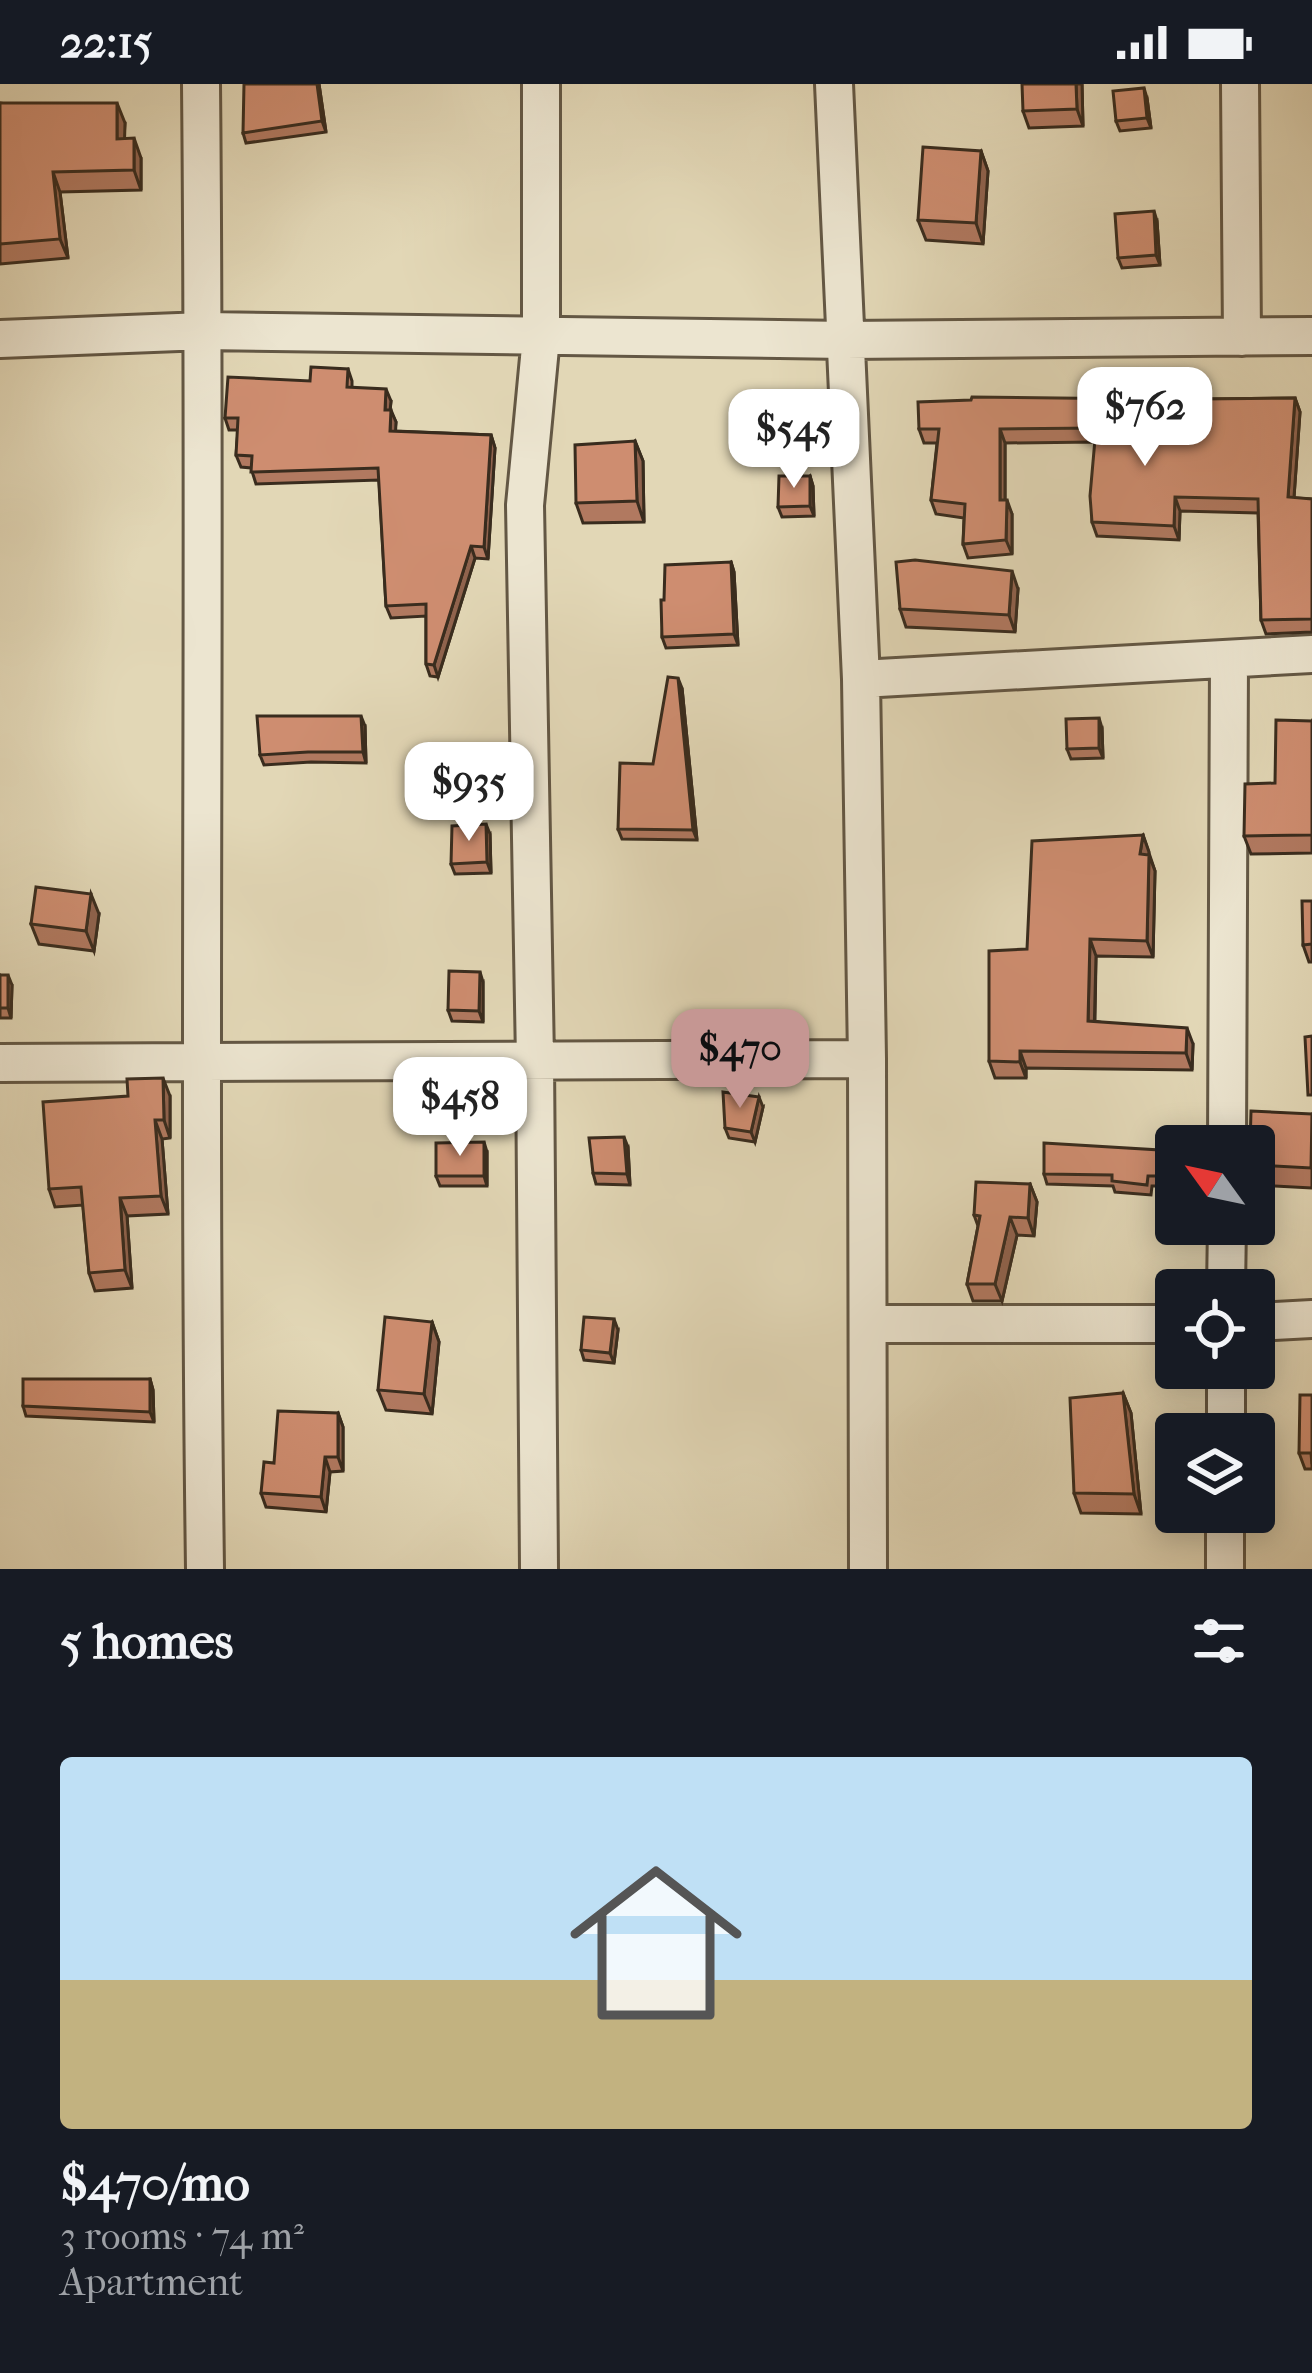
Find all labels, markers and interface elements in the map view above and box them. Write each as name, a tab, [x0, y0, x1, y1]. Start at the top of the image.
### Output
text: 22:15	[60, 16, 153, 69]
pin: $762	[1074, 367, 1216, 469]
text: $762	[1104, 383, 1186, 429]
pin: $545	[723, 389, 865, 491]
text: $545	[755, 405, 833, 451]
pin: $935	[398, 742, 540, 844]
text: $935	[432, 758, 506, 804]
pin: $470	[669, 1009, 811, 1111]
text: $470	[698, 1025, 782, 1071]
pin: $458	[389, 1057, 531, 1159]
text: $458	[420, 1073, 500, 1119]
north arrow	[1155, 1125, 1275, 1245]
map controls	[1155, 1125, 1275, 1533]
button: locate	[1155, 1269, 1275, 1389]
button: layers	[1155, 1413, 1275, 1533]
icon: filters	[1186, 1608, 1252, 1674]
text: 5 homes	[60, 1611, 233, 1671]
icon: home	[548, 1835, 764, 2051]
text: $470/mo	[60, 2153, 250, 2213]
text: 3 rooms · 74 m²	[60, 2213, 304, 2259]
text: Apartment	[60, 2259, 243, 2305]

